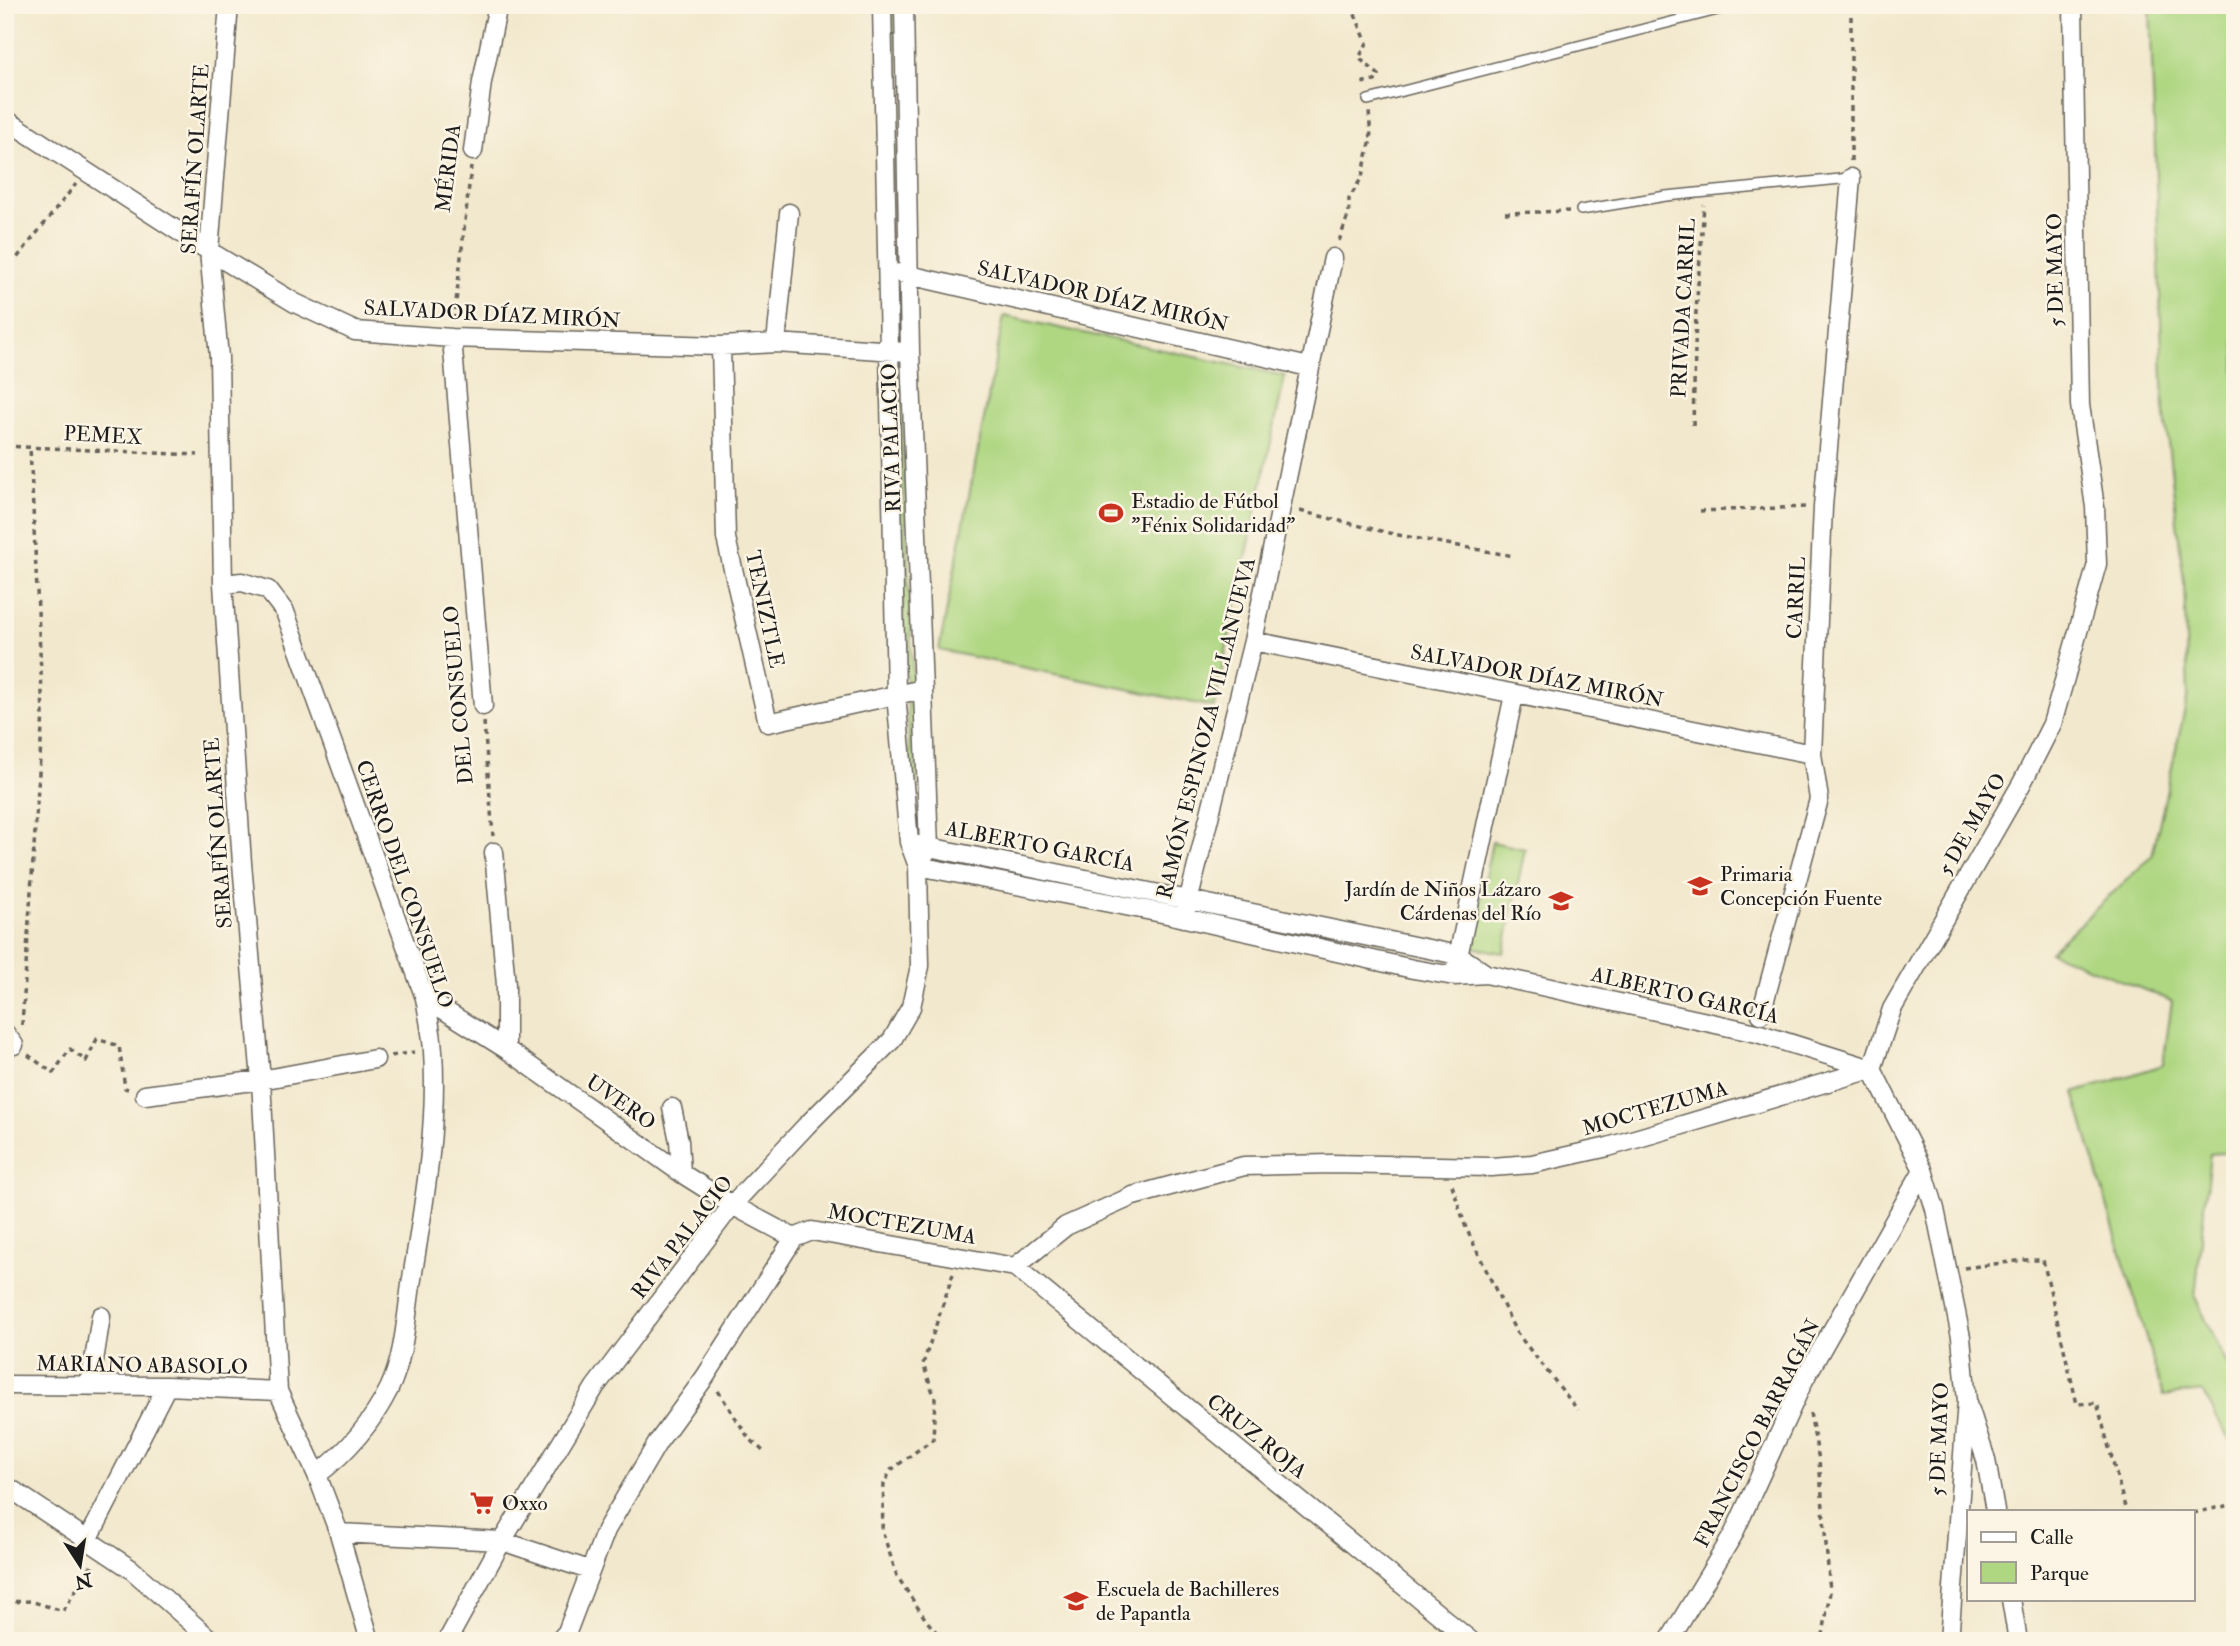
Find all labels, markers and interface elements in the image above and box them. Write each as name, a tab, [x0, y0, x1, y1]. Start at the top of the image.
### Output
street label: SERAFÍN OLARTE	[175, 63, 216, 255]
street label: MÉRIDA	[430, 122, 467, 214]
street label: 5 DE MAYO	[2041, 213, 2070, 327]
street label: PRIVADA CARRIL	[1665, 217, 1702, 399]
street label: SALVADOR DÍAZ MIRÓN	[975, 254, 1231, 339]
street label: SALVADOR DÍAZ MIRÓN	[363, 294, 621, 335]
street label: RIVA PALACIO	[875, 363, 908, 513]
street label: PEMEX	[63, 420, 143, 451]
place label: Estadio de Fútbol "Fénix Solidaridad"	[1131, 488, 1295, 539]
sports icon: Estadio de Fútbol "Fénix Solidaridad"	[1097, 499, 1125, 527]
street label: TENIZTLE	[739, 548, 790, 670]
street label: RAMÓN ESPINOZA VILLANUEVA	[1151, 555, 1262, 902]
street label: CARRIL	[1781, 556, 1812, 640]
street label: DEL CONSUELO	[437, 604, 480, 785]
street label: SALVADOR DÍAZ MIRÓN	[1408, 639, 1666, 714]
street label: SERAFÍN OLARTE	[198, 737, 239, 929]
street label: CERRO DEL CONSUELO	[349, 756, 460, 1012]
street label: 5 DE MAYO	[1932, 768, 2013, 880]
street label: ALBERTO GARCÍA	[942, 815, 1137, 878]
place label: Primaria Concepción Fuente	[1720, 861, 1882, 912]
school or university icon: Primaria Concepción Fuente	[1686, 872, 1714, 900]
place label: Jardín de Niños Lázaro Cárdenas del Río	[1344, 876, 1541, 927]
school or university icon: Jardín de Niños Lázaro Cárdenas del Río	[1547, 887, 1575, 915]
street label: ALBERTO GARCÍA	[1587, 961, 1781, 1030]
street label: UVERO	[581, 1069, 661, 1136]
street label: MOCTEZUMA	[1579, 1075, 1731, 1142]
street label: RIVA PALACIO	[626, 1170, 739, 1305]
street label: MOCTEZUMA	[826, 1198, 978, 1251]
street label: FRANCISCO BARRAGÁN	[1688, 1314, 1827, 1552]
street label: MARIANO ABASOLO	[36, 1350, 248, 1381]
street label: 5 DE MAYO	[1924, 1382, 1955, 1496]
street label: CRUZ ROJA	[1201, 1388, 1312, 1485]
supermarket icon: Oxxo	[468, 1489, 496, 1517]
place label: Oxxo	[502, 1490, 548, 1517]
legend	[1967, 1510, 2194, 1600]
text: Calle	[2030, 1524, 2074, 1551]
north arrow	[46, 1530, 116, 1600]
text: Parque	[2030, 1560, 2089, 1587]
text: N	[72, 1567, 95, 1594]
place label: Escuela de Bachilleres de Papantla	[1096, 1576, 1279, 1627]
school or university icon: Escuela de Bachilleres de Papantla	[1062, 1587, 1090, 1615]

